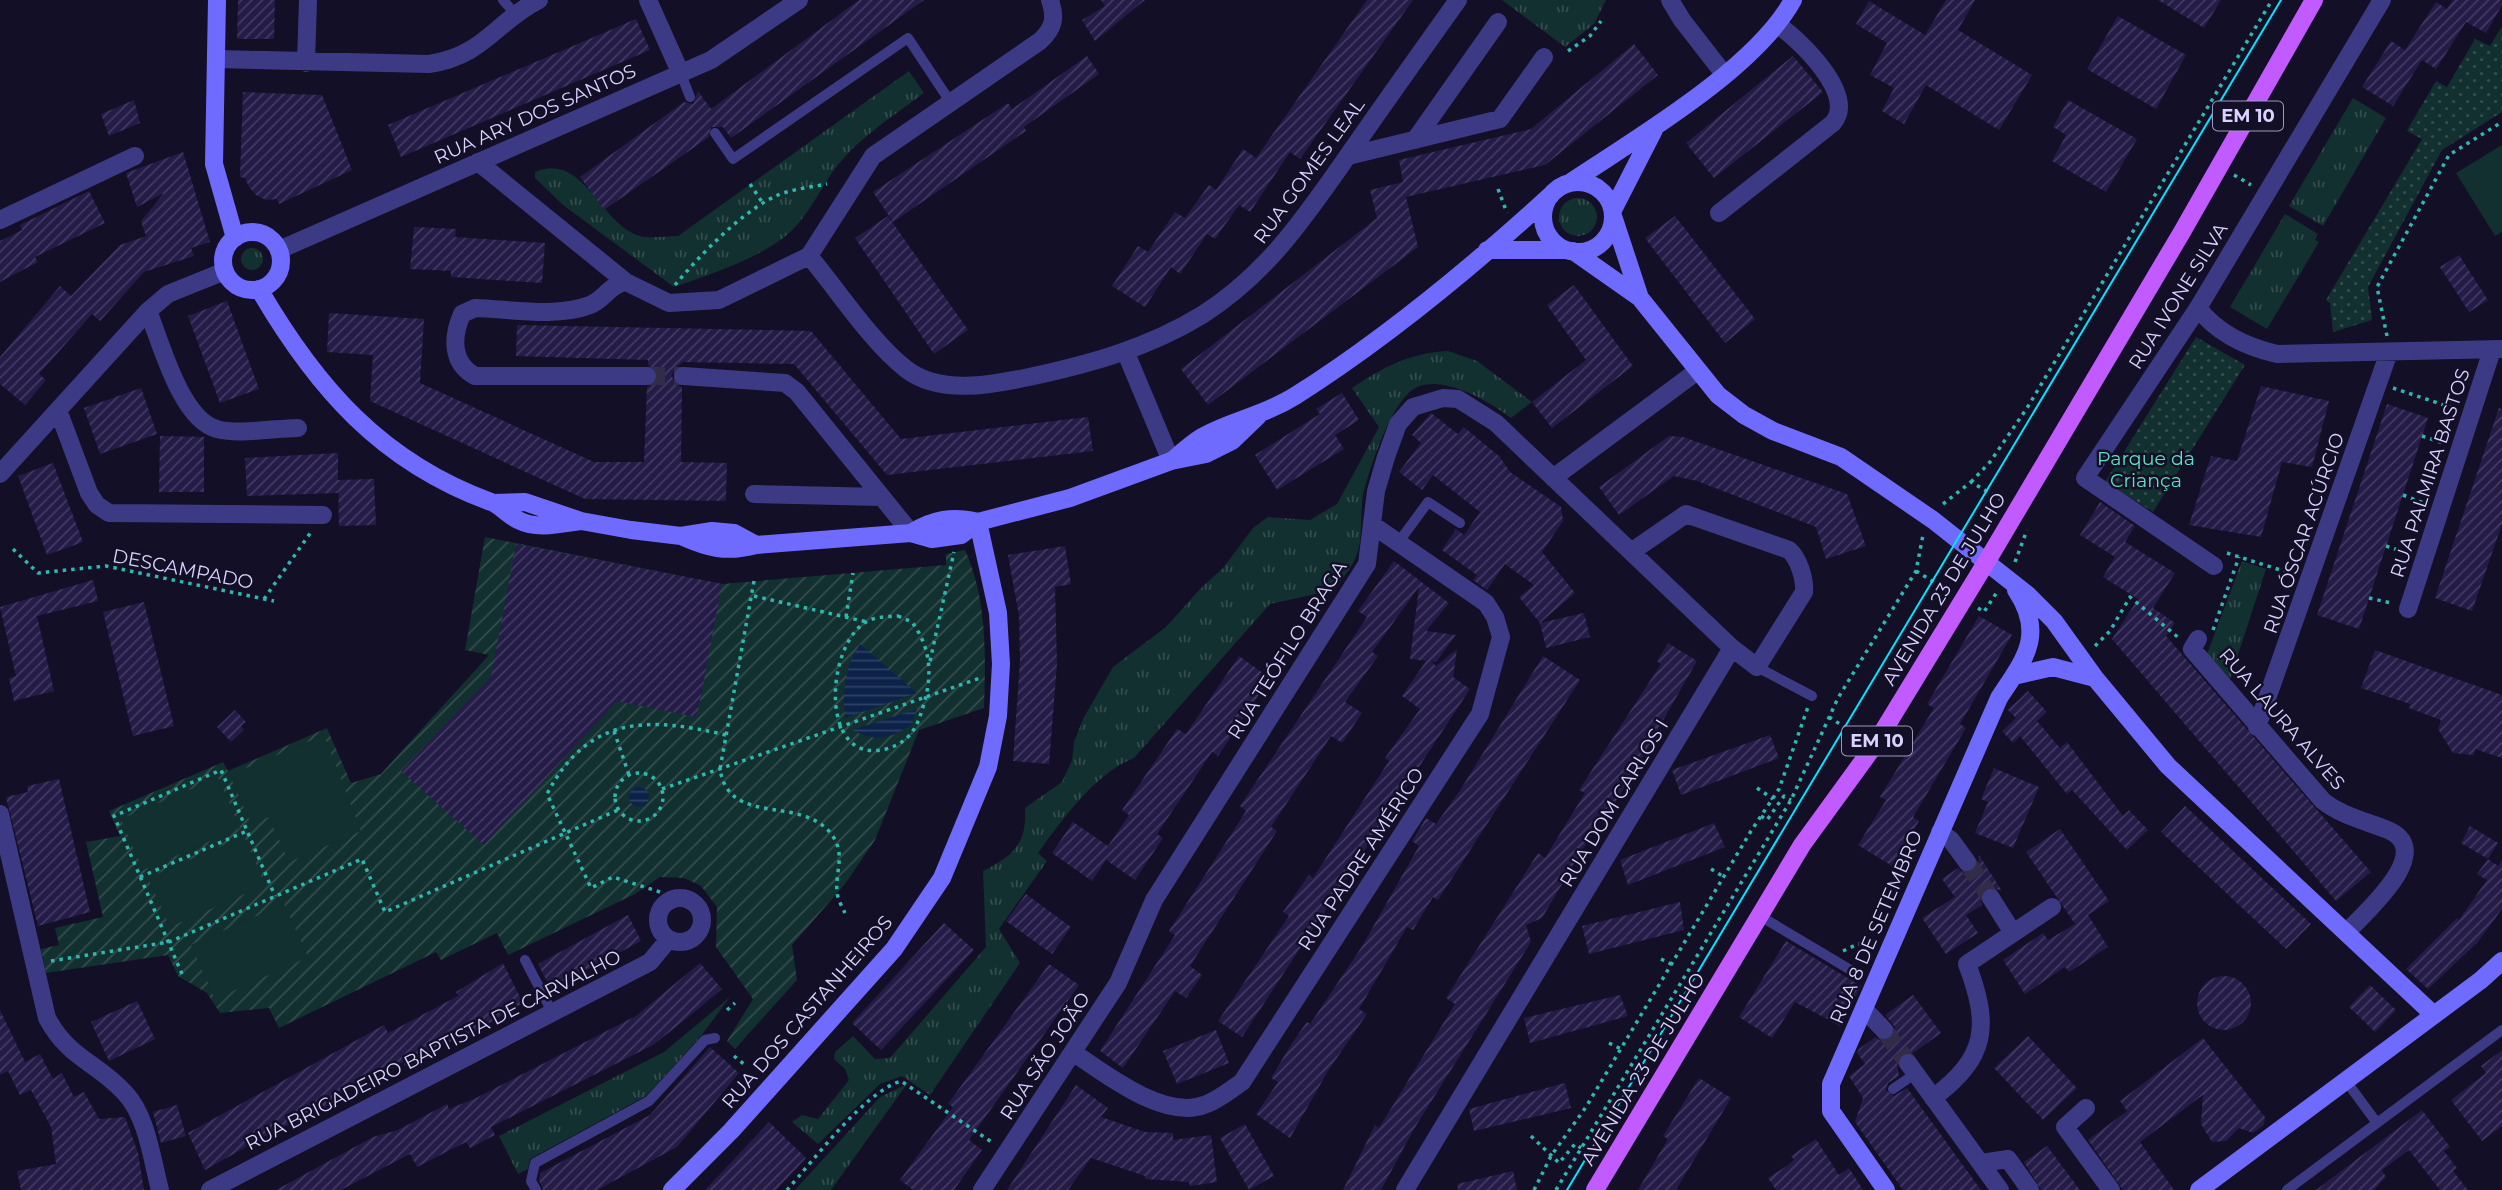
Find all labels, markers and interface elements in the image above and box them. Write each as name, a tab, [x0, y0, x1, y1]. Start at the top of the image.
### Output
street label: RUA ARY DOS SANTOS	[430, 59, 640, 169]
street label: RUA GOMES LEAL	[1249, 93, 1370, 248]
road number: EM 10	[2213, 102, 2283, 131]
street label: RUA IVONE SILVA	[2124, 218, 2233, 373]
street label: RUA PALMIRA BASTOS	[2385, 365, 2475, 581]
street label: RUA ÓSCAR ACÚRCIO	[2259, 429, 2349, 637]
park label: Parque da Criança	[2097, 447, 2195, 492]
street label: AVENIDA 23 DE JULHO	[1877, 488, 2011, 690]
street label: DESCAMPADO	[111, 544, 255, 594]
street label: RUA TEÓFILO BRAGA	[1223, 556, 1352, 743]
street label: RUA LAURA ALVES	[2214, 643, 2350, 795]
street label: RUA DOM CARLOS I	[1555, 715, 1673, 891]
road number: EM 10	[1842, 726, 1912, 756]
street label: RUA PADRE AMÉRICO	[1293, 763, 1429, 955]
street label: RUA 8 DE SETEMBRO	[1825, 827, 1927, 1027]
street label: RUA DOS CASTANHEIROS	[717, 911, 897, 1113]
street label: RUA BRIGADEIRO BAPTISTA DE CARVALHO	[241, 945, 625, 1155]
street label: AVENIDA 23 DE JULHO	[1576, 968, 1710, 1170]
street label: RUA SÃO JOÃO	[995, 988, 1095, 1124]

